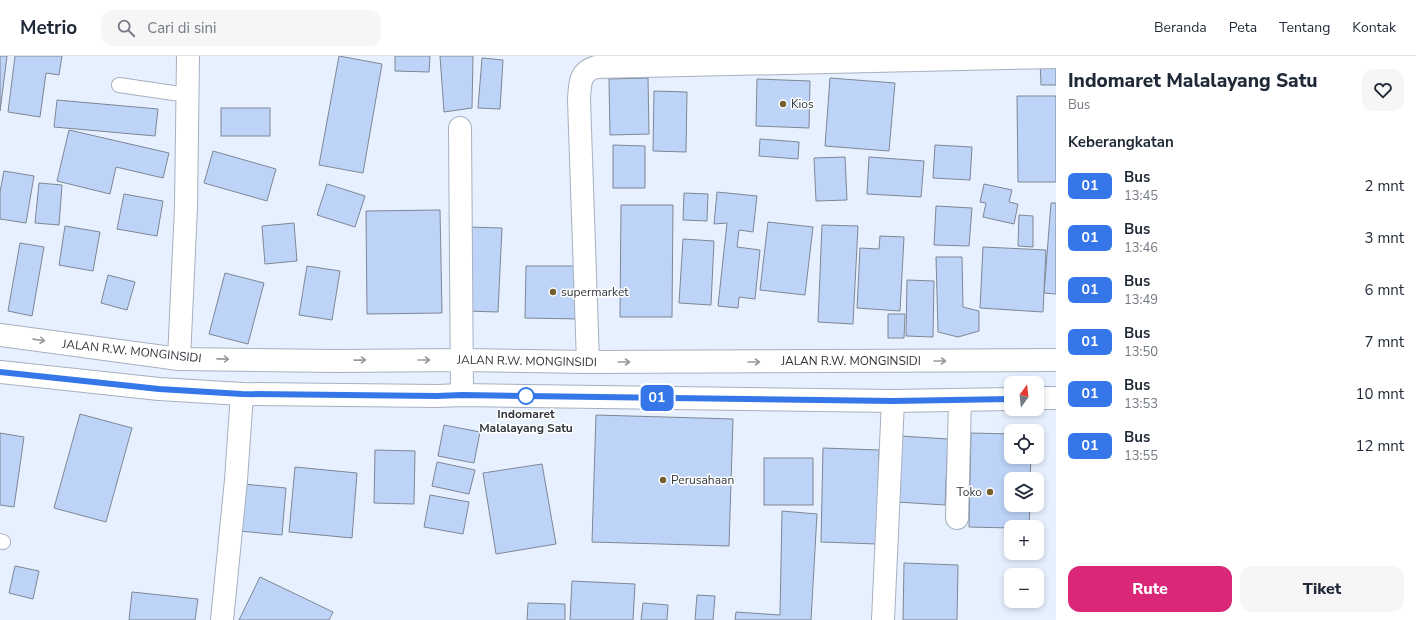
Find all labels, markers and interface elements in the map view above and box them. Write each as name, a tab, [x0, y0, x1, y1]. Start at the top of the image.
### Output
search box	[101, 10, 381, 46]
text: Metrio	[20, 15, 77, 41]
icon: search	[115, 17, 137, 39]
text: Cari di sini	[147, 18, 217, 38]
text: Beranda	[1154, 18, 1207, 37]
text: Peta	[1229, 18, 1257, 37]
text: Tentang	[1279, 18, 1330, 37]
text: Kontak	[1352, 18, 1396, 37]
text: Indomaret Malalayang Satu	[1068, 68, 1318, 94]
button: heart	[1362, 69, 1404, 111]
place label: Kios	[791, 96, 814, 112]
text: Bus	[1068, 96, 1090, 114]
marker: Kios	[778, 99, 788, 109]
text: Keberangkatan	[1068, 132, 1174, 152]
text: Bus	[1124, 167, 1150, 187]
text: 01	[1082, 176, 1098, 195]
text: 2 mnt	[1365, 176, 1404, 196]
text: 13:45	[1124, 187, 1158, 205]
text: Bus	[1124, 219, 1150, 239]
text: 01	[1082, 228, 1098, 247]
text: 3 mnt	[1365, 228, 1404, 248]
text: 13:46	[1124, 239, 1158, 257]
text: Bus	[1124, 271, 1150, 291]
text: 01	[1082, 280, 1098, 299]
text: 6 mnt	[1365, 280, 1404, 300]
place label: supermarket	[561, 284, 629, 300]
marker: supermarket	[548, 287, 558, 297]
text: 13:49	[1124, 291, 1158, 309]
text: Bus	[1124, 323, 1150, 343]
text: 01	[1082, 332, 1098, 351]
text: 7 mnt	[1365, 332, 1404, 352]
one-way arrow	[32, 336, 45, 344]
street label: JALAN R.W. MONGINSIDI	[61, 336, 202, 366]
text: 13:50	[1124, 343, 1158, 361]
street label: JALAN R.W. MONGINSIDI	[456, 352, 597, 370]
street label: JALAN R.W. MONGINSIDI	[780, 353, 921, 369]
one-way arrow	[216, 355, 229, 363]
one-way arrow	[353, 356, 366, 364]
one-way arrow	[417, 356, 430, 364]
one-way arrow	[933, 357, 946, 365]
one-way arrow	[617, 358, 630, 366]
one-way arrow	[747, 358, 760, 366]
text: Bus	[1124, 375, 1150, 395]
north arrow	[1004, 376, 1044, 416]
map controls	[1004, 376, 1044, 608]
text: 01	[1082, 384, 1098, 403]
text: 10 mnt	[1356, 384, 1404, 404]
line badge: 01	[639, 385, 675, 411]
marker: Indomaret Malalayang Satu	[517, 387, 535, 405]
text: 01	[649, 388, 665, 407]
text: 13:53	[1124, 395, 1158, 413]
place label: Indomaret Malalayang Satu	[479, 406, 573, 436]
button: locate	[1004, 424, 1044, 464]
text: Bus	[1124, 427, 1150, 447]
text: 01	[1082, 436, 1098, 455]
text: 12 mnt	[1356, 436, 1404, 456]
text: 13:55	[1124, 447, 1158, 465]
place label: Perusahaan	[671, 472, 734, 488]
button: layers	[1004, 472, 1044, 512]
marker: Perusahaan	[658, 475, 668, 485]
place label: Toko	[957, 484, 982, 500]
marker: Toko	[985, 487, 995, 497]
button: +	[1004, 520, 1044, 560]
button: Rute	[1068, 566, 1232, 612]
button: Tiket	[1240, 566, 1404, 612]
button: −	[1004, 568, 1044, 608]

